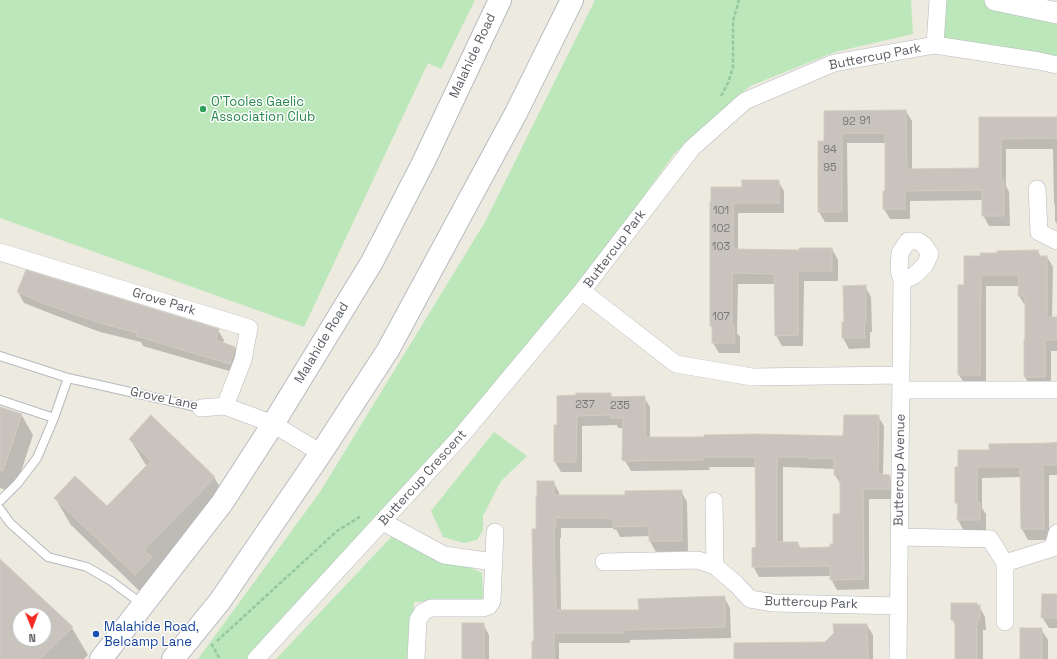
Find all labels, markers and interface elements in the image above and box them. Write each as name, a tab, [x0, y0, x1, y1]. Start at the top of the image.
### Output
street label: Malahide Road	[447, 11, 499, 101]
street label: Buttercup Park	[828, 40, 922, 74]
place label: O'Tooles Gaelic Association Club	[211, 94, 315, 125]
marker: O'Tooles Gaelic Association Club	[198, 104, 208, 114]
house number: 91	[859, 114, 871, 128]
house number: 92	[842, 115, 856, 129]
house number: 94	[823, 143, 837, 157]
house number: 95	[823, 161, 837, 175]
house number: 101	[713, 204, 729, 218]
street label: Buttercup Park	[581, 207, 649, 291]
house number: 102	[712, 222, 730, 236]
house number: 103	[712, 240, 730, 254]
street label: Grove Park	[130, 285, 198, 319]
street label: Malahide Road	[292, 300, 352, 386]
house number: 107	[712, 310, 730, 324]
street label: Grove Lane	[129, 384, 199, 414]
house number: 237	[575, 398, 595, 412]
house number: 235	[610, 399, 630, 413]
street label: Buttercup Avenue	[891, 414, 909, 526]
street label: Buttercup Crescent	[376, 427, 470, 529]
street label: Buttercup Park	[764, 594, 858, 612]
north arrow	[12, 607, 52, 647]
place label: Malahide Road, Belcamp Lane	[104, 619, 199, 650]
marker: Malahide Road, Belcamp Lane	[91, 629, 101, 639]
text: N	[28, 631, 36, 645]

